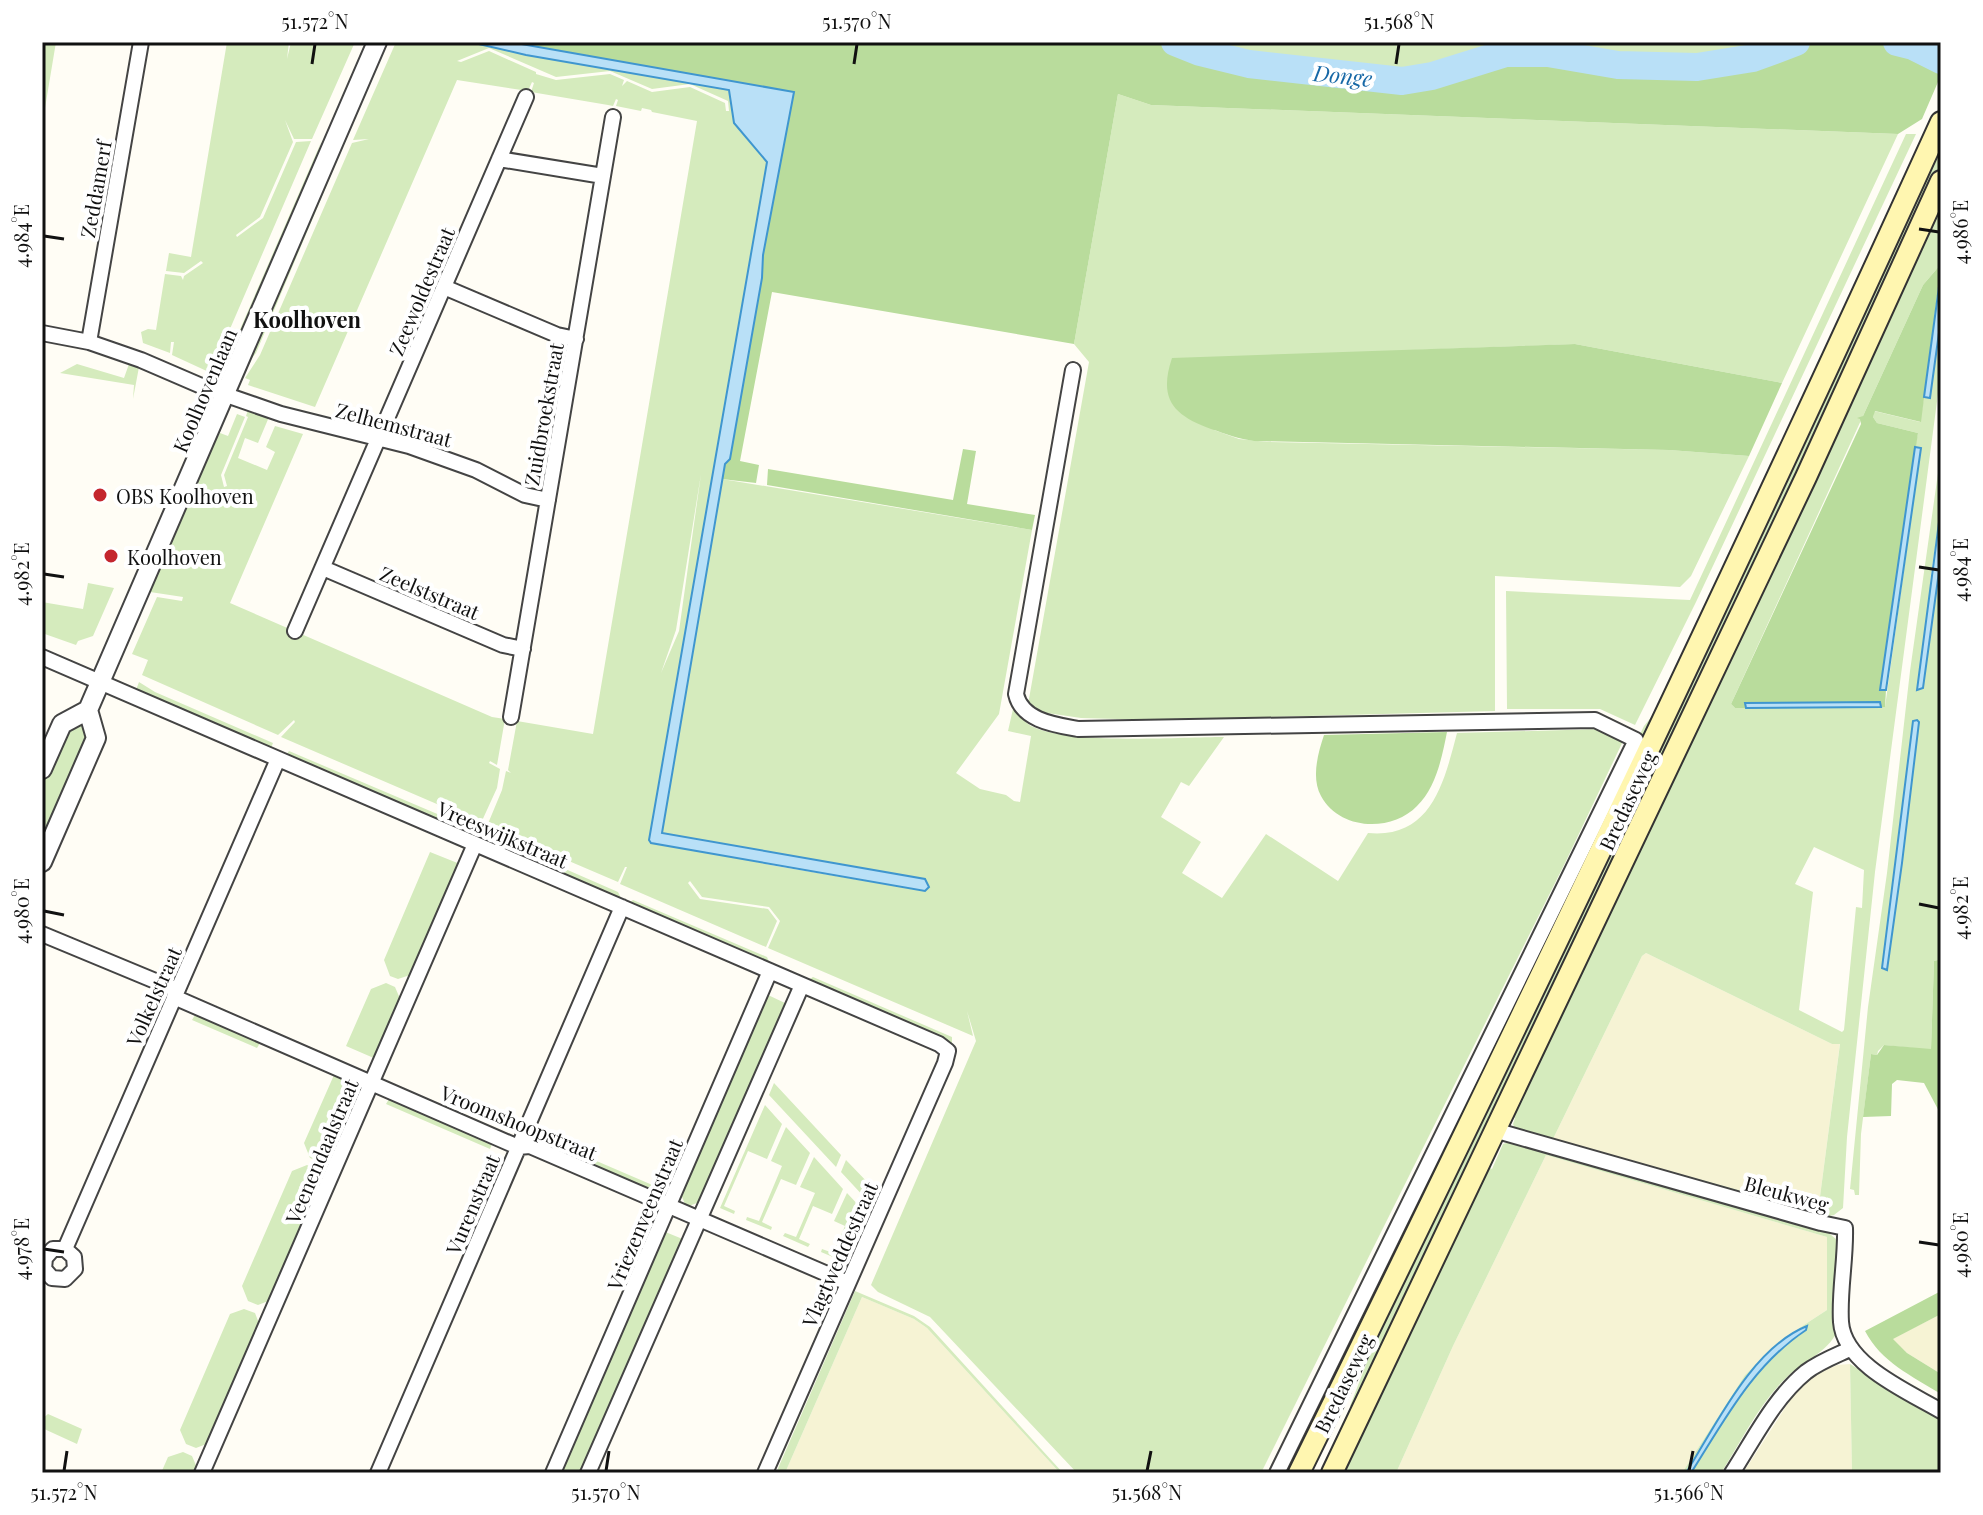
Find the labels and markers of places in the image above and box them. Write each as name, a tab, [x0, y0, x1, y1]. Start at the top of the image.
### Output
place label: OBS Koolhoven	[116, 482, 254, 509]
marker: OBS Koolhoven	[91, 486, 109, 504]
place label: Koolhoven	[127, 543, 222, 570]
marker: Koolhoven	[102, 547, 120, 565]

